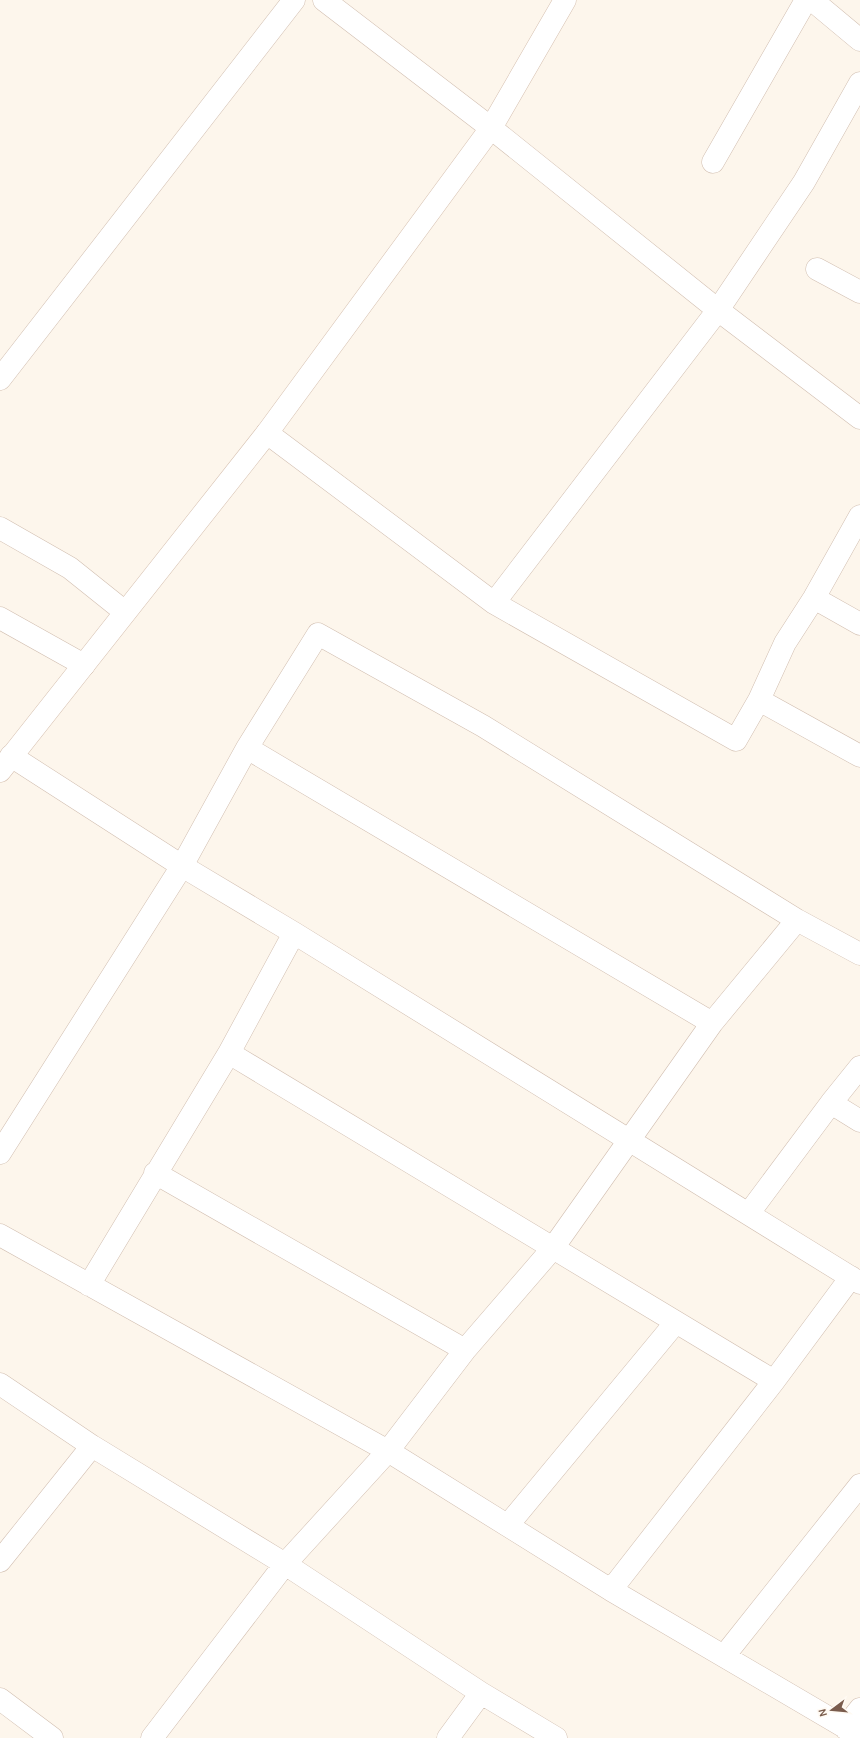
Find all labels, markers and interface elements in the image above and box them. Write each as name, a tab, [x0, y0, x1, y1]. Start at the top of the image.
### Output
north arrow	[812, 1690, 852, 1730]
text: N	[816, 1707, 830, 1718]

